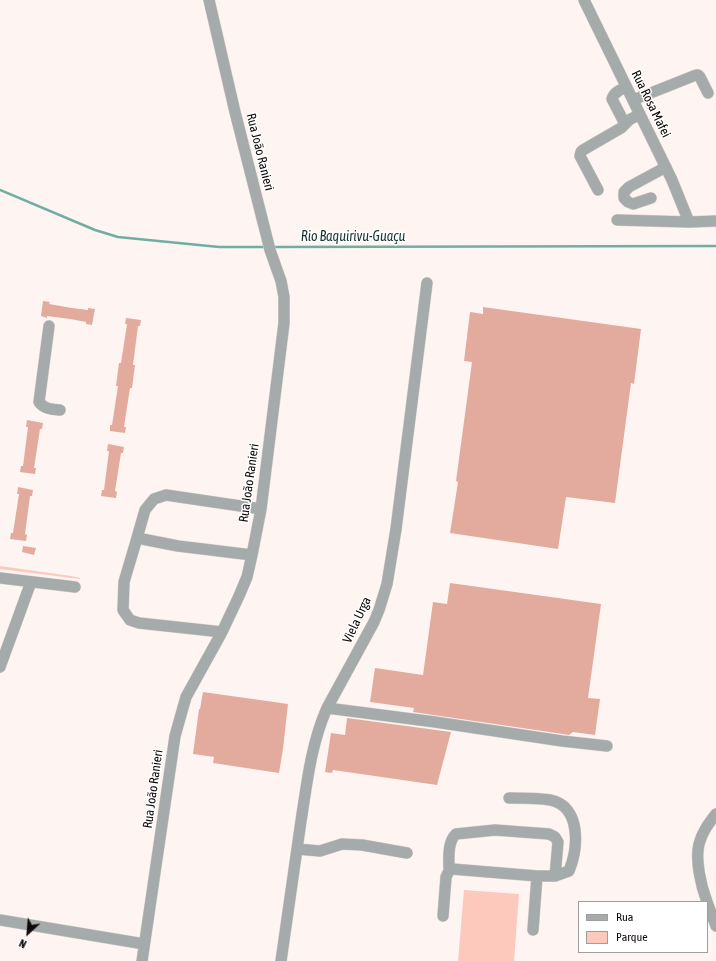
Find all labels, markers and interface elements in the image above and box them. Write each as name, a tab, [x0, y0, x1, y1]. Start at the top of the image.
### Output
street label: Rua Rosa Mafei	[628, 68, 674, 140]
street label: Rua João Ranieri	[243, 112, 277, 192]
water label: Rio Baquirivu-Guaçu	[301, 229, 405, 245]
street label: Rua João Ranieri	[236, 443, 262, 523]
street label: Viela Urga	[340, 594, 374, 646]
street label: Rua João Ranieri	[140, 749, 166, 829]
legend	[578, 901, 708, 953]
text: Rua	[616, 910, 633, 924]
north arrow	[8, 913, 48, 953]
text: Parque	[616, 930, 648, 944]
text: N	[17, 937, 28, 951]

